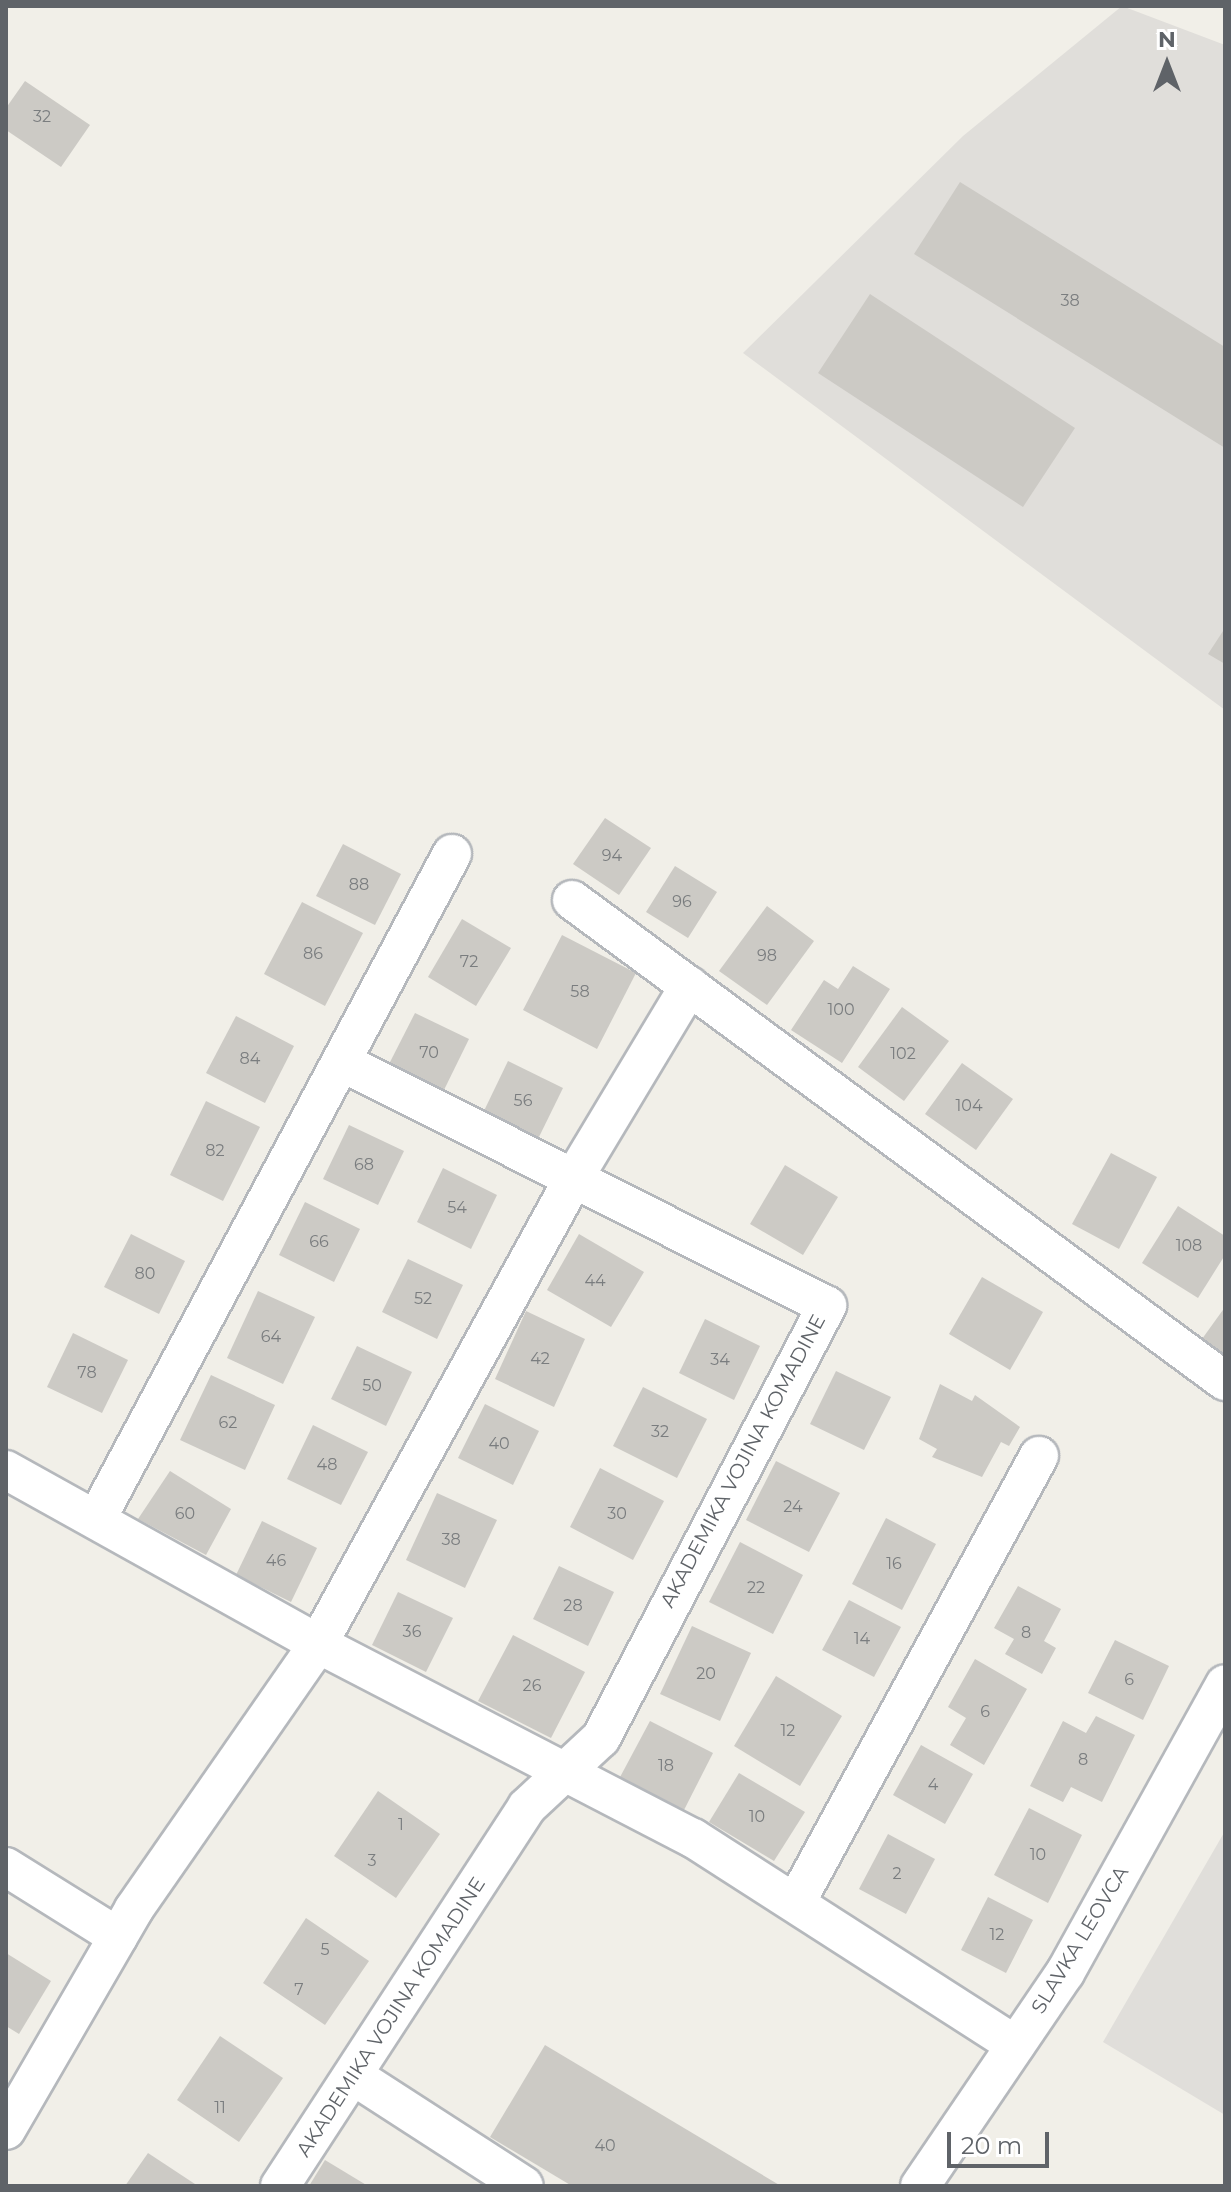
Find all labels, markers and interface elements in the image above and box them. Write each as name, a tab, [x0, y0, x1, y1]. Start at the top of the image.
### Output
north arrow	[1127, 24, 1207, 104]
text: N	[1158, 26, 1176, 53]
house number: 32	[33, 107, 51, 127]
house number: 38	[1060, 291, 1080, 311]
house number: 94	[602, 846, 622, 866]
house number: 88	[349, 875, 369, 895]
house number: 96	[672, 892, 692, 912]
house number: 86	[303, 944, 323, 964]
house number: 98	[757, 946, 777, 966]
house number: 72	[460, 952, 478, 972]
house number: 58	[570, 982, 590, 1002]
house number: 100	[828, 1000, 854, 1020]
house number: 70	[419, 1043, 439, 1063]
house number: 102	[890, 1044, 916, 1064]
house number: 84	[240, 1049, 260, 1069]
house number: 56	[514, 1091, 532, 1111]
house number: 104	[956, 1096, 982, 1116]
house number: 82	[205, 1141, 225, 1161]
house number: 68	[354, 1155, 374, 1175]
house number: 54	[447, 1198, 467, 1218]
house number: 66	[309, 1232, 329, 1252]
house number: 108	[1176, 1236, 1202, 1256]
house number: 80	[135, 1264, 155, 1284]
house number: 44	[584, 1271, 606, 1291]
house number: 52	[414, 1289, 432, 1309]
street label: AKADEMIKA VOJINA KOMADINE	[655, 1310, 831, 1612]
house number: 64	[261, 1327, 281, 1347]
house number: 42	[530, 1349, 550, 1369]
house number: 34	[710, 1350, 730, 1370]
house number: 78	[77, 1363, 97, 1383]
house number: 50	[362, 1376, 382, 1396]
house number: 62	[219, 1413, 237, 1433]
house number: 32	[651, 1422, 669, 1442]
house number: 40	[488, 1434, 510, 1454]
house number: 48	[317, 1455, 337, 1475]
house number: 24	[783, 1497, 803, 1517]
house number: 60	[175, 1504, 195, 1524]
house number: 30	[607, 1504, 627, 1524]
house number: 38	[441, 1530, 461, 1550]
house number: 46	[266, 1551, 286, 1571]
house number: 16	[886, 1554, 902, 1574]
house number: 22	[747, 1578, 765, 1598]
house number: 28	[563, 1596, 583, 1616]
house number: 36	[403, 1622, 421, 1642]
house number: 8	[1021, 1623, 1031, 1643]
house number: 14	[854, 1629, 870, 1649]
house number: 20	[696, 1664, 716, 1684]
house number: 6	[1124, 1670, 1134, 1690]
house number: 26	[523, 1676, 541, 1696]
house number: 6	[980, 1702, 990, 1722]
house number: 12	[781, 1721, 795, 1741]
house number: 8	[1078, 1750, 1088, 1770]
house number: 18	[658, 1756, 674, 1776]
house number: 4	[928, 1775, 938, 1795]
house number: 10	[749, 1807, 765, 1827]
house number: 1	[398, 1815, 404, 1835]
house number: 10	[1030, 1845, 1046, 1865]
house number: 3	[367, 1851, 377, 1871]
street label: SLAVKA LEOVCA	[1027, 1862, 1133, 2018]
house number: 2	[892, 1864, 902, 1884]
street label: AKADEMIKA VOJINA KOMADINE	[292, 1873, 490, 2161]
house number: 12	[990, 1925, 1004, 1945]
house number: 5	[320, 1940, 330, 1960]
house number: 7	[294, 1980, 304, 2000]
house number: 11	[214, 2098, 226, 2118]
scale bar	[951, 2116, 1053, 2166]
text: 20 m	[961, 2131, 1022, 2160]
house number: 40	[594, 2136, 616, 2156]

